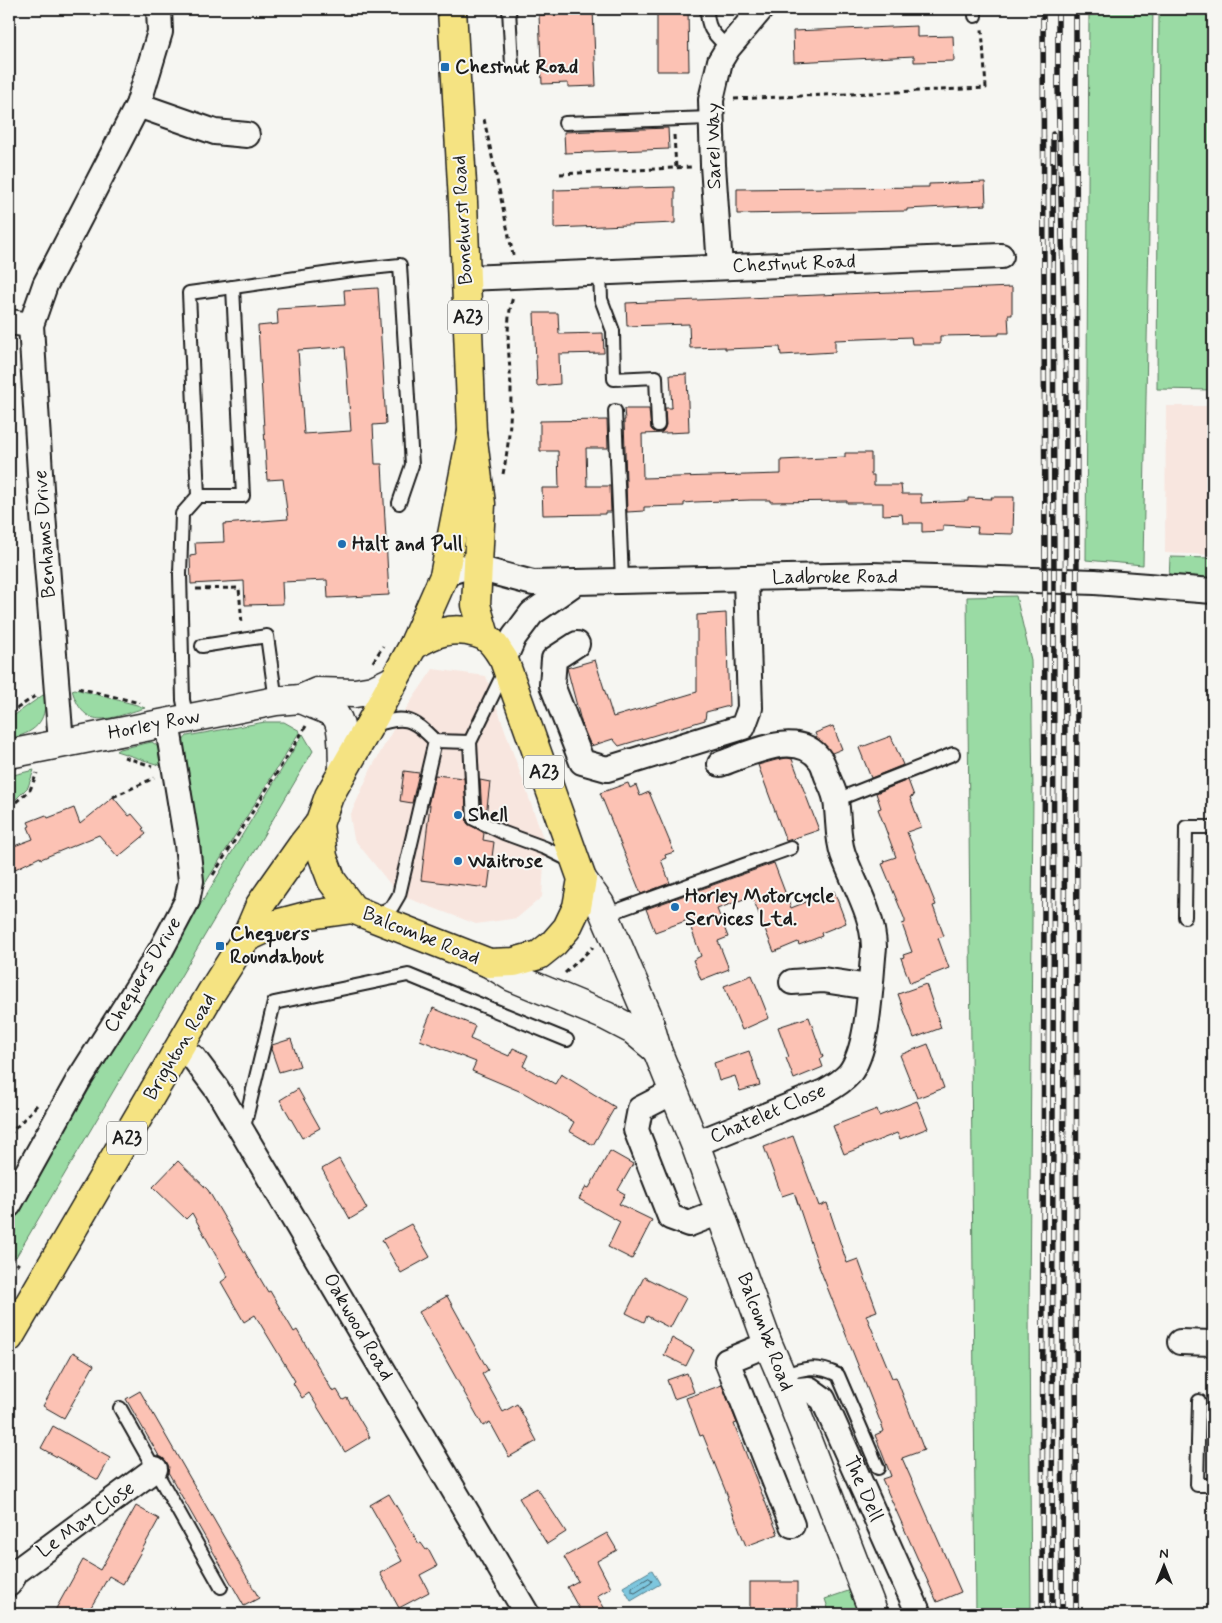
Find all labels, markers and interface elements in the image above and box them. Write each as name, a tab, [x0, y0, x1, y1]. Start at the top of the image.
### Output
place label: Chestnut Road	[455, 54, 578, 81]
marker: Chestnut Road	[439, 61, 451, 73]
street label: Sarel Way	[700, 102, 728, 190]
street label: Bonehurst Road	[446, 154, 480, 286]
street label: Chestnut Road	[732, 248, 856, 280]
road number: A23	[448, 300, 488, 334]
street label: Benhams Drive	[27, 469, 63, 599]
place label: Halt and Pull	[352, 531, 463, 558]
marker: Halt and Pull	[336, 538, 348, 550]
street label: Ladbroke Road	[772, 564, 898, 591]
street label: Horley Row	[106, 703, 202, 747]
road number: A23	[524, 756, 564, 789]
place label: Shell	[468, 802, 508, 829]
marker: Shell	[452, 809, 464, 821]
place label: Waitrose	[467, 848, 543, 875]
marker: Waitrose	[452, 855, 464, 867]
place label: Horley Motorcycle Services Ltd.	[685, 883, 835, 933]
street label: Balcombe Road	[358, 900, 484, 972]
marker: Horley Motorcycle Services Ltd.	[669, 901, 681, 913]
street label: Chequers Drive	[98, 912, 188, 1038]
place label: Chequers Roundabout	[230, 921, 324, 971]
marker: Chequers Roundabout	[214, 940, 226, 952]
street label: Brighton Road	[137, 988, 223, 1106]
street label: Chatelet Close	[706, 1077, 830, 1151]
road number: A23	[107, 1122, 147, 1154]
street label: Oakwood Road	[316, 1268, 400, 1386]
street label: Balcombe Road	[730, 1269, 800, 1395]
street label: The Dell	[837, 1452, 889, 1526]
street label: Le May Close	[31, 1475, 141, 1565]
north arrow	[1140, 1540, 1190, 1590]
text: N	[1159, 1545, 1169, 1563]

